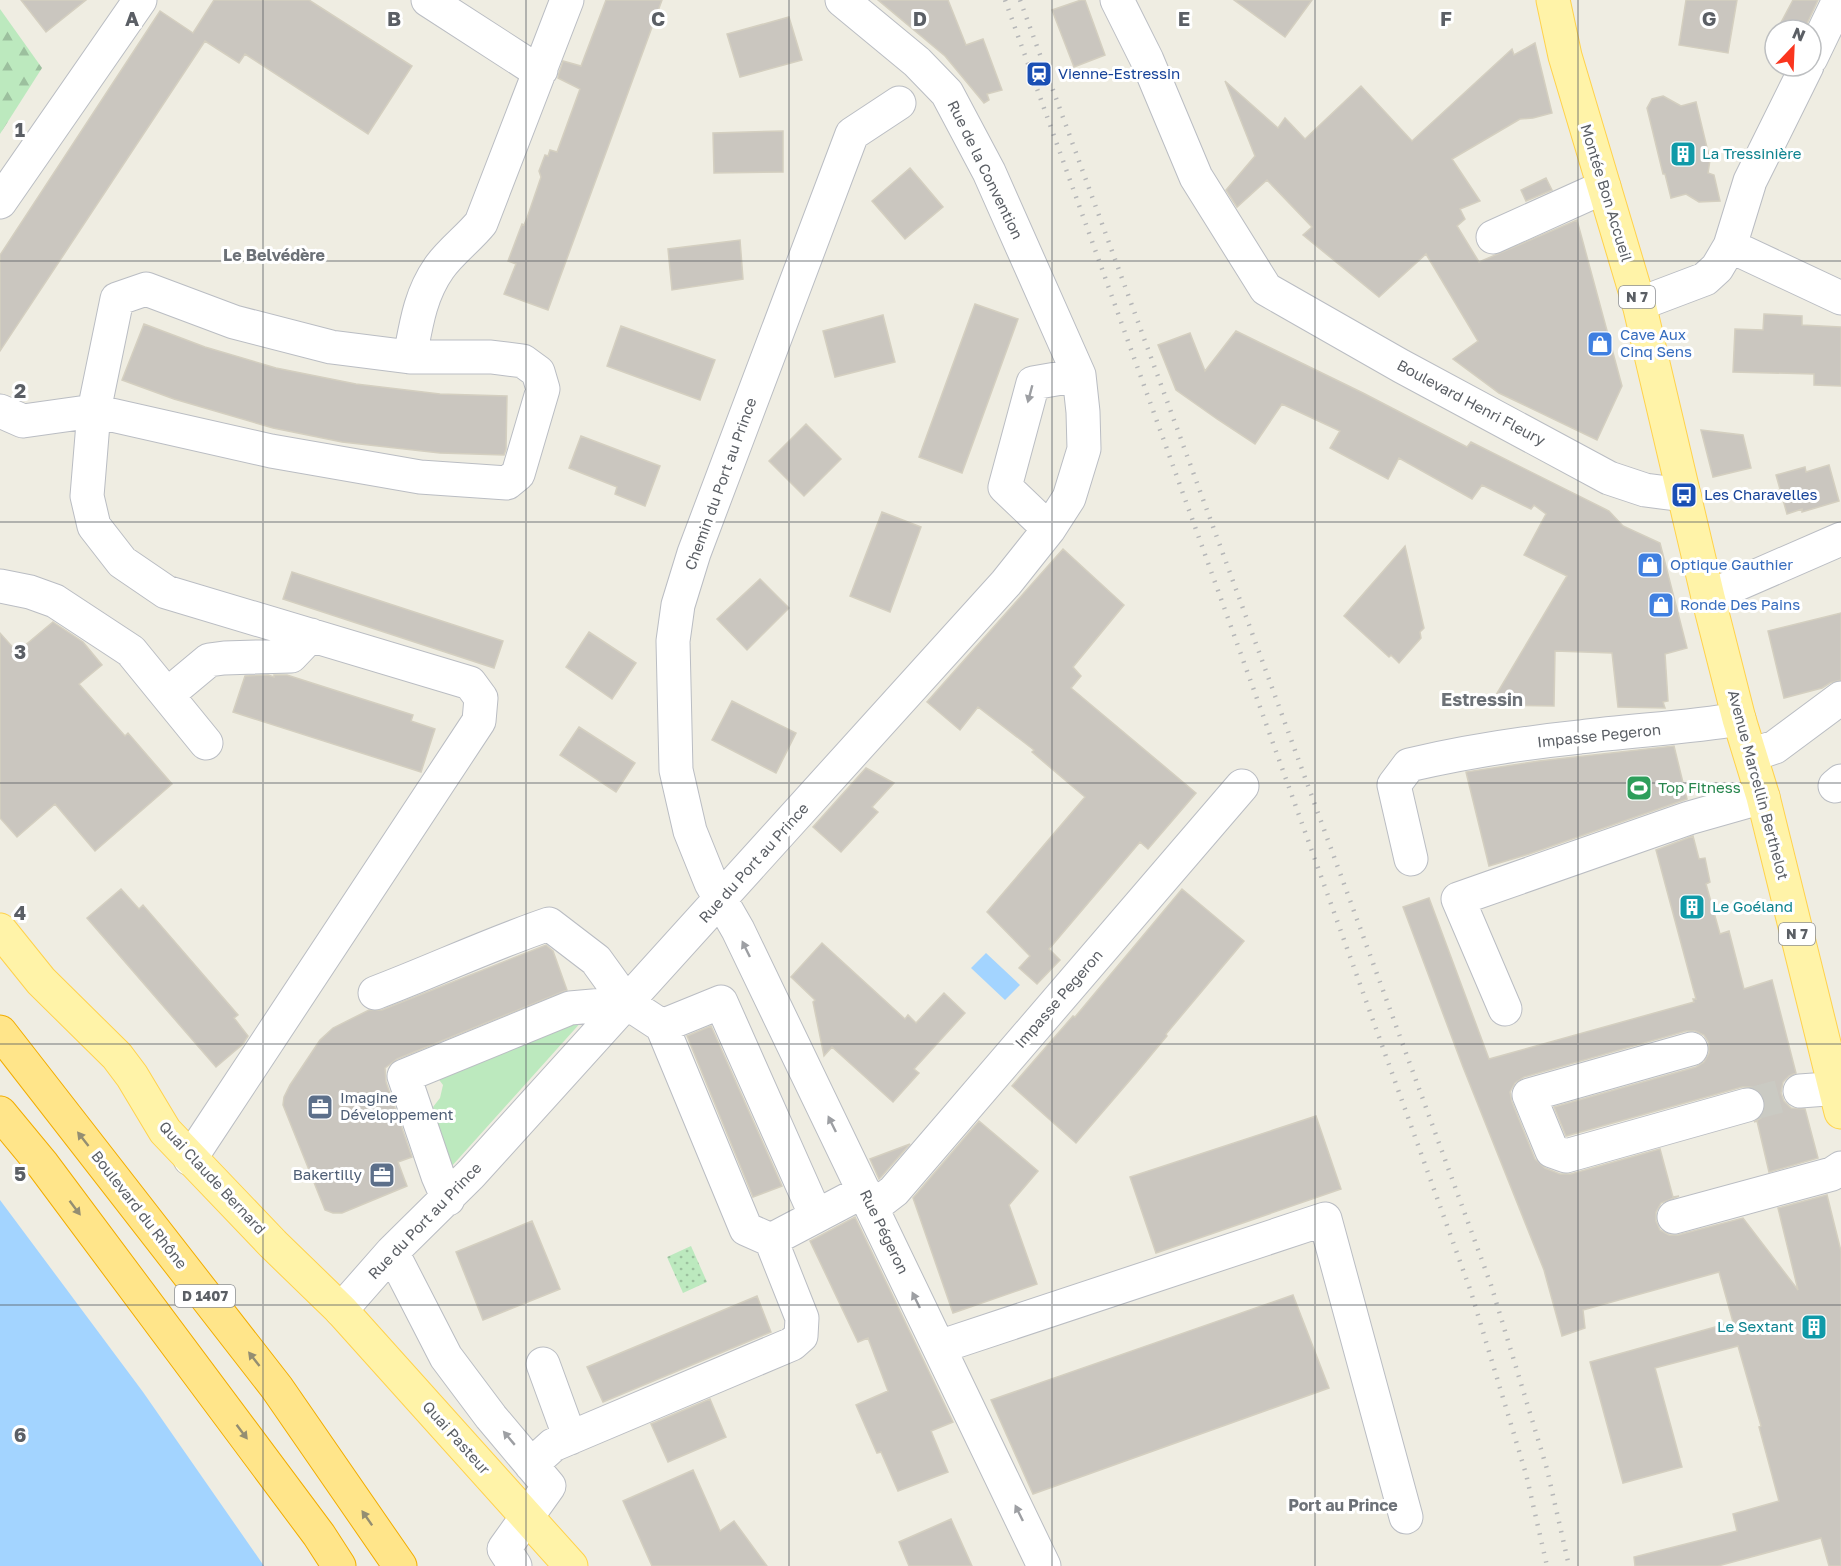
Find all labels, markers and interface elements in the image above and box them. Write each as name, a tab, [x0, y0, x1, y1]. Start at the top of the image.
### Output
text: A	[125, 6, 139, 30]
text: B	[387, 6, 401, 30]
text: C	[651, 6, 665, 30]
text: D	[913, 6, 927, 30]
text: E	[1178, 6, 1190, 30]
text: F	[1440, 6, 1452, 30]
text: G	[1702, 6, 1716, 30]
north arrow	[1763, 18, 1823, 78]
text: N	[1789, 23, 1808, 46]
station icon: Vienne-Estressin	[1024, 59, 1054, 89]
place label: Vienne-Estressin	[1058, 64, 1180, 82]
street label: Rue de la Convention	[944, 97, 1027, 242]
text: 1	[15, 117, 25, 141]
street label: Montée Bon Accueil	[1577, 122, 1637, 264]
building icon: La Tressinière	[1668, 139, 1698, 169]
place label: La Tressinière	[1702, 144, 1802, 162]
district label: Le Belvédère	[223, 245, 325, 265]
road number: N 7	[1619, 286, 1655, 308]
place label: Cave Aux Cinq Sens	[1620, 325, 1692, 360]
shop icon: Cave Aux Cinq Sens	[1585, 329, 1615, 359]
street label: Boulevard Henri Fleury	[1394, 355, 1549, 449]
text: 2	[14, 378, 26, 402]
one-way arrow	[1025, 385, 1034, 403]
street label: Chemin du Port au Prince	[680, 395, 760, 572]
bus stop icon: Les Charavelles	[1669, 480, 1699, 510]
place label: Les Charavelles	[1704, 485, 1818, 503]
shop icon: Optique Gauthier	[1635, 550, 1665, 580]
place label: Optique Gauthier	[1670, 555, 1793, 573]
shop icon: Ronde Des Pains	[1646, 590, 1676, 620]
place label: Ronde Des Pains	[1680, 595, 1800, 613]
text: 3	[14, 639, 26, 663]
district label: Estressin	[1441, 688, 1523, 710]
street label: Avenue Marcellin Berthelot	[1725, 688, 1793, 882]
street label: Impasse Pegeron	[1536, 720, 1662, 750]
sports icon: Top Fitness	[1624, 773, 1654, 803]
place label: Top Fitness	[1658, 778, 1741, 796]
street label: Rue du Port au Prince	[695, 798, 812, 926]
building icon: Le Goéland	[1677, 892, 1707, 922]
place label: Le Goéland	[1712, 897, 1793, 915]
text: 4	[14, 900, 26, 924]
road number: N 7	[1779, 923, 1815, 945]
one-way arrow	[742, 940, 751, 957]
street label: Impasse Pegeron	[1011, 946, 1106, 1051]
place label: Imagine Développement	[340, 1088, 454, 1123]
office icon: Imagine Développement	[305, 1092, 335, 1122]
one-way arrow	[827, 1115, 836, 1132]
street label: Quai Claude Bernard	[156, 1117, 270, 1238]
one-way arrow	[77, 1131, 89, 1147]
street label: Boulevard du Rhône	[88, 1147, 192, 1272]
street label: Rue du Port au Prince	[364, 1158, 485, 1282]
office icon: Bakertilly	[367, 1160, 397, 1190]
text: 5	[14, 1161, 26, 1185]
place label: Bakertilly	[293, 1165, 363, 1183]
street label: Rue Pégeron	[857, 1186, 913, 1277]
one-way arrow	[69, 1201, 81, 1216]
road number: D 1407	[175, 1285, 235, 1307]
one-way arrow	[912, 1291, 921, 1308]
building icon: Le Sextant	[1799, 1312, 1829, 1342]
place label: Le Sextant	[1717, 1317, 1794, 1335]
one-way arrow	[248, 1351, 261, 1367]
street label: Quai Pasteur	[419, 1397, 494, 1478]
text: 6	[14, 1422, 26, 1446]
one-way arrow	[236, 1424, 248, 1440]
one-way arrow	[503, 1431, 516, 1446]
district label: Port au Prince	[1288, 1495, 1398, 1515]
one-way arrow	[1014, 1505, 1023, 1522]
one-way arrow	[362, 1510, 373, 1526]

